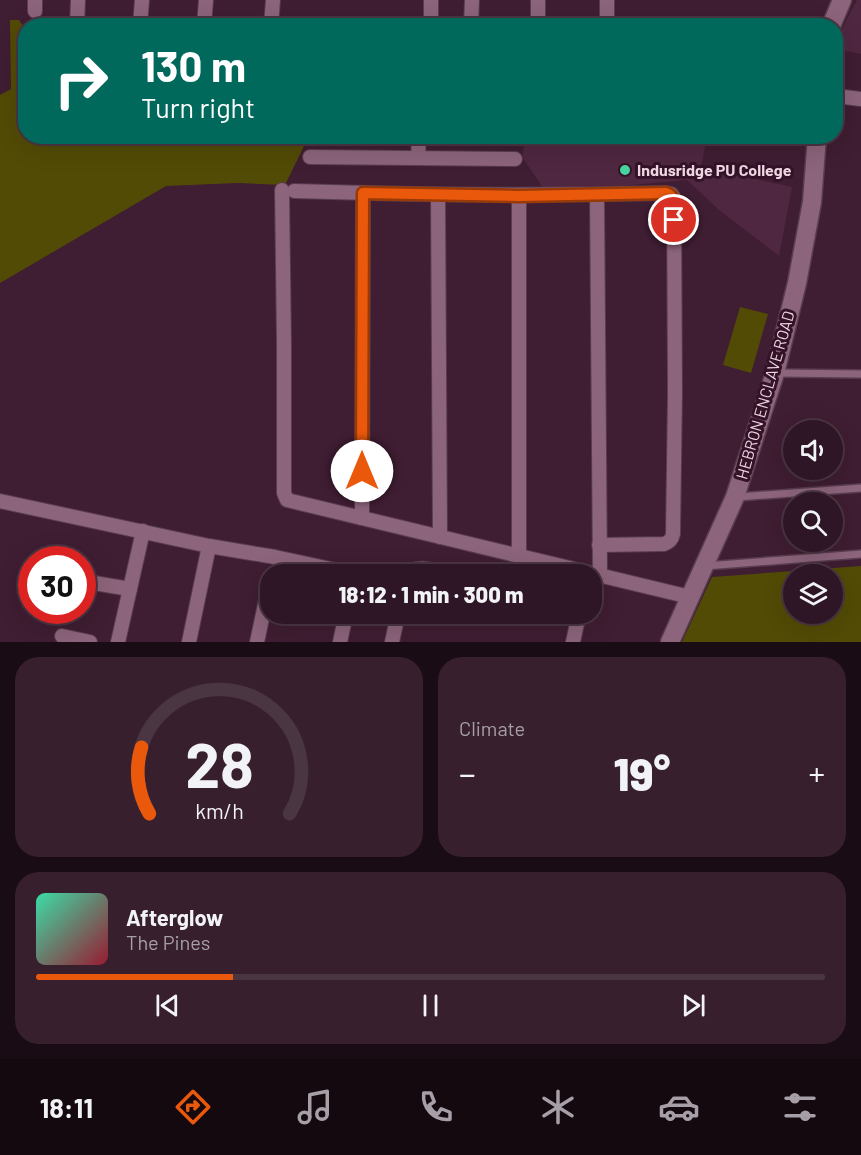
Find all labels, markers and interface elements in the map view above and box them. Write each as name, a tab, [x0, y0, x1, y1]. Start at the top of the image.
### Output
text: 130 m	[141, 40, 246, 90]
icon: right	[42, 42, 120, 120]
text: Turn right	[141, 91, 255, 123]
place label: Indusridge PU College	[637, 160, 792, 179]
marker: Indusridge PU College	[618, 163, 632, 177]
pin	[648, 194, 699, 245]
icon: arrive	[657, 203, 690, 236]
street label: HEBRON ENCLAVE ROAD	[731, 308, 798, 481]
map controls	[783, 420, 843, 624]
button: sound	[783, 420, 843, 480]
position arrow	[330, 439, 394, 503]
button: search	[783, 492, 843, 552]
speed limit sign: 30	[18, 546, 96, 624]
button: layers	[783, 564, 843, 624]
text: 18:12 · 1 min · 300 m	[338, 581, 524, 607]
text: Climate	[459, 716, 525, 740]
text: 28	[185, 726, 253, 800]
text: 19°	[614, 746, 670, 800]
text: −	[459, 753, 476, 793]
text: +	[809, 753, 825, 793]
text: km/h	[195, 798, 243, 823]
text: Afterglow	[126, 904, 223, 930]
text: The Pines	[126, 930, 210, 954]
icon: previous	[151, 989, 184, 1022]
icon: pause	[414, 989, 447, 1022]
icon: next	[677, 989, 710, 1022]
icon: directions	[172, 1086, 214, 1128]
icon: music	[294, 1086, 336, 1128]
icon: phone	[415, 1086, 457, 1128]
icon: climate	[537, 1086, 579, 1128]
icon: car	[658, 1086, 700, 1128]
icon: filters	[779, 1086, 821, 1128]
text: 18:11	[40, 1091, 93, 1123]

